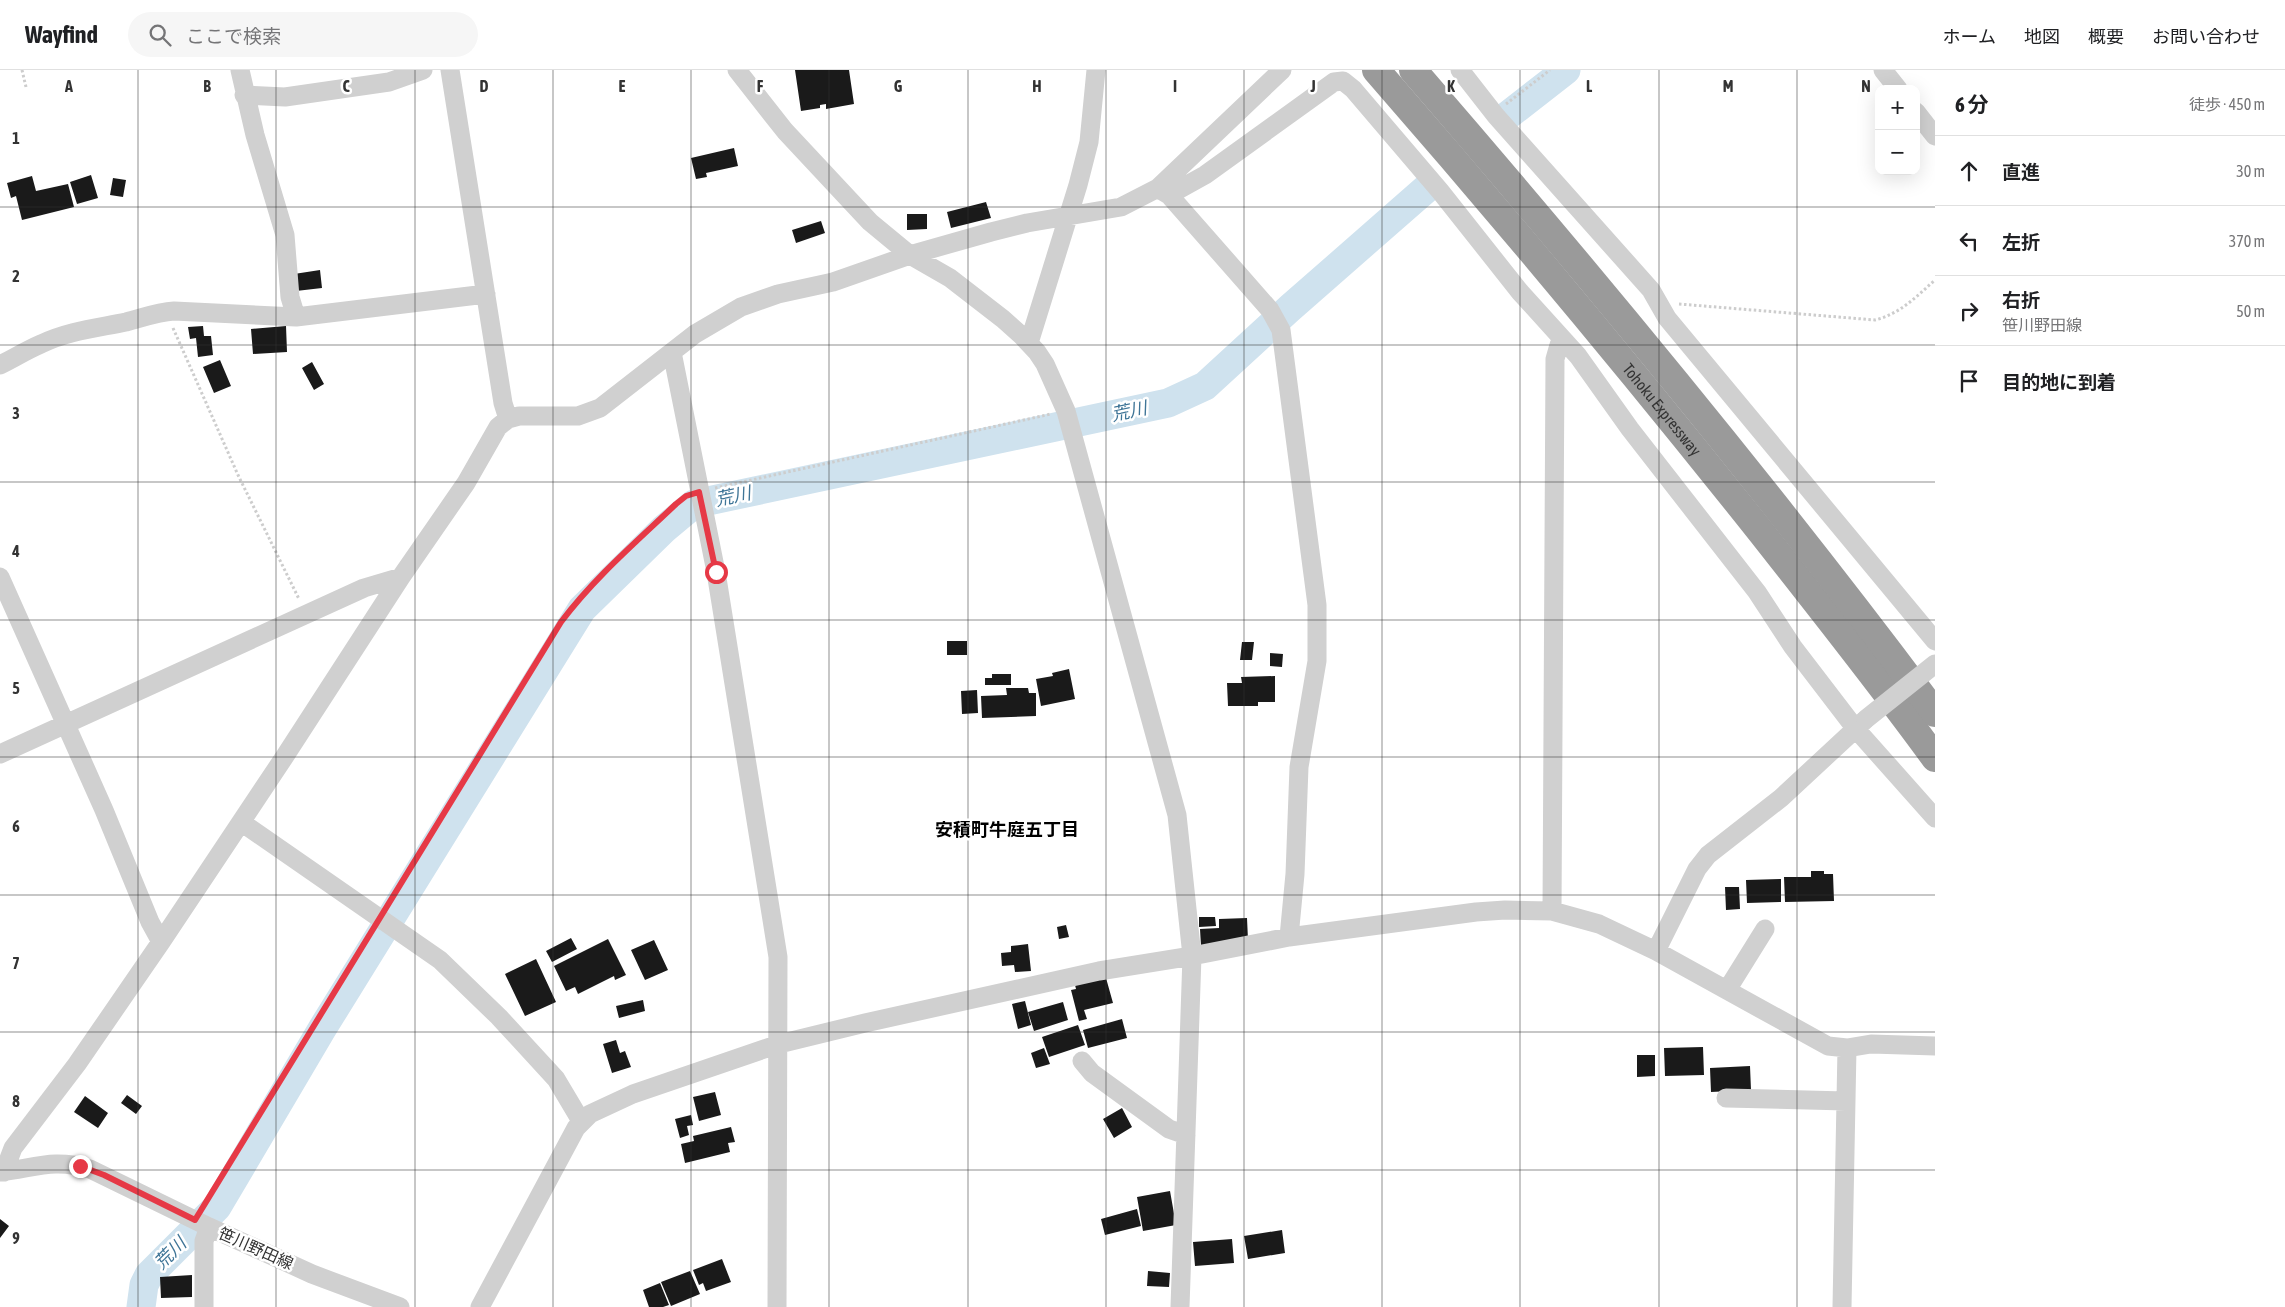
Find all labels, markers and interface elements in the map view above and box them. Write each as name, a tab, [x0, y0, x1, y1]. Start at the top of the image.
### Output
search box	[128, 12, 478, 57]
text: Wayfind	[25, 21, 98, 48]
icon: search	[146, 21, 174, 49]
text: ここで検索	[186, 25, 281, 47]
text: ホーム	[1943, 26, 1996, 47]
text: 地図	[2024, 26, 2060, 47]
text: 概要	[2088, 26, 2124, 47]
text: お問い合わせ	[2152, 26, 2260, 47]
text: A	[64, 77, 73, 95]
text: B	[203, 77, 211, 95]
text: C	[342, 77, 350, 95]
text: D	[480, 77, 489, 95]
text: E	[619, 77, 626, 95]
text: F	[757, 77, 764, 95]
text: G	[894, 77, 903, 95]
text: H	[1032, 77, 1042, 95]
text: I	[1173, 77, 1177, 95]
text: J	[1309, 77, 1316, 95]
text: K	[1447, 77, 1455, 95]
text: L	[1586, 77, 1593, 95]
text: M	[1723, 77, 1733, 95]
text: N	[1861, 77, 1871, 95]
map controls	[1875, 85, 1920, 175]
button: +	[1875, 85, 1920, 130]
text: 6 分	[1955, 92, 1989, 116]
text: 徒歩 · 450 m	[2189, 95, 2265, 113]
text: 1	[12, 129, 20, 147]
button: −	[1875, 130, 1920, 175]
icon: ahead	[1955, 157, 1983, 185]
text: 直進	[2002, 161, 2040, 183]
text: 30 m	[2236, 162, 2265, 180]
icon: left	[1955, 227, 1983, 255]
text: 左折	[2002, 231, 2040, 253]
text: 370 m	[2229, 232, 2265, 250]
text: 2	[12, 267, 20, 285]
text: 右折	[2002, 289, 2040, 311]
icon: right	[1955, 297, 1983, 325]
text: 50 m	[2236, 302, 2265, 320]
text: 笹川野田線	[2002, 316, 2082, 334]
street label: Tohoku Expressway	[1619, 360, 1705, 460]
icon: arrive	[1955, 367, 1983, 395]
text: 目的地に到着	[2002, 371, 2116, 393]
water label: 荒川	[1109, 397, 1151, 425]
text: 3	[12, 404, 20, 422]
water label: 荒川	[713, 482, 755, 510]
text: 4	[11, 542, 20, 560]
route start	[705, 561, 728, 584]
text: 5	[12, 679, 20, 697]
text: 6	[12, 817, 20, 835]
district label: 安積町牛庭五丁目	[935, 819, 1079, 840]
text: 7	[12, 954, 20, 972]
text: 8	[12, 1092, 20, 1110]
route end	[69, 1155, 92, 1178]
street label: 笹川野田線	[216, 1224, 296, 1272]
text: 9	[12, 1229, 20, 1247]
water label: 荒川	[150, 1231, 192, 1273]

